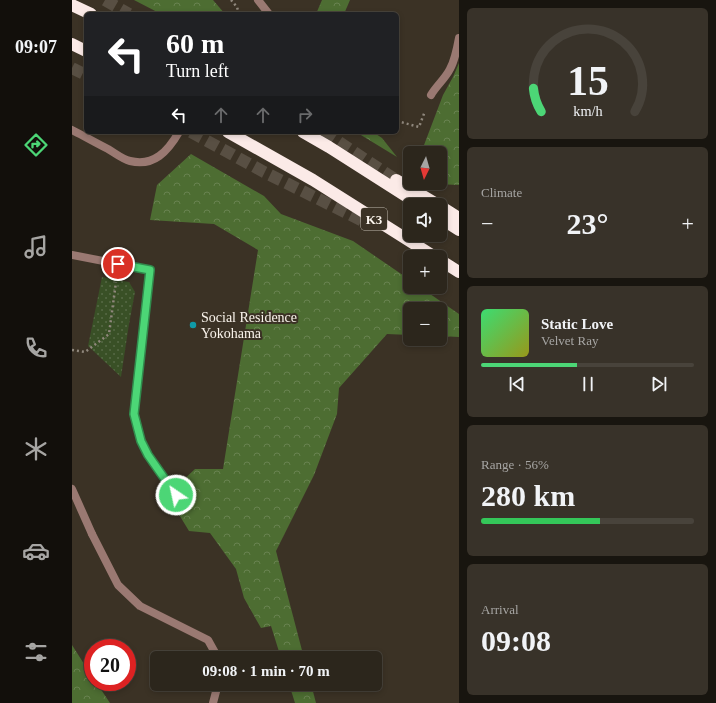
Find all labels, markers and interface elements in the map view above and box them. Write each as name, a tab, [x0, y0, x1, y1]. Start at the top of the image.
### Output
icon: left	[100, 28, 152, 80]
text: 60 m	[166, 28, 224, 59]
text: 09:07	[15, 37, 57, 57]
text: 15	[567, 57, 608, 103]
text: Turn left	[166, 61, 229, 81]
text: km/h	[573, 102, 602, 118]
icon: left	[168, 104, 190, 126]
icon: ahead	[210, 104, 232, 126]
icon: ahead	[252, 104, 274, 126]
icon: right	[294, 104, 316, 126]
icon: directions	[22, 131, 50, 159]
north arrow	[403, 146, 447, 190]
map controls	[403, 146, 447, 346]
text: Climate	[481, 185, 522, 200]
button: sound	[403, 198, 447, 242]
text: 23°	[567, 207, 609, 240]
road number: K3	[361, 208, 387, 230]
text: −	[481, 211, 493, 236]
text: +	[682, 211, 694, 236]
icon: music	[22, 233, 50, 261]
pin	[101, 247, 135, 281]
button: +	[403, 250, 447, 294]
icon: arrive	[107, 253, 129, 275]
button: −	[403, 302, 447, 346]
place label: Social Residence Yokohama	[201, 310, 297, 341]
text: Static Love	[541, 316, 613, 332]
marker: Social Residence Yokohama	[188, 320, 198, 330]
text: Velvet Ray	[541, 333, 598, 348]
icon: phone	[22, 334, 50, 362]
icon: previous	[506, 373, 528, 395]
icon: pause	[577, 373, 599, 395]
icon: next	[648, 373, 670, 395]
icon: climate	[22, 435, 50, 463]
text: Range · 56%	[481, 457, 549, 472]
position arrow	[155, 474, 197, 516]
text: 280 km	[481, 479, 575, 512]
icon: car	[22, 537, 50, 565]
text: Arrival	[481, 602, 519, 617]
text: 09:08	[481, 624, 551, 657]
icon: filters	[22, 638, 50, 666]
speed limit sign: 20	[84, 639, 136, 691]
text: 09:08 · 1 min · 70 m	[202, 663, 330, 679]

